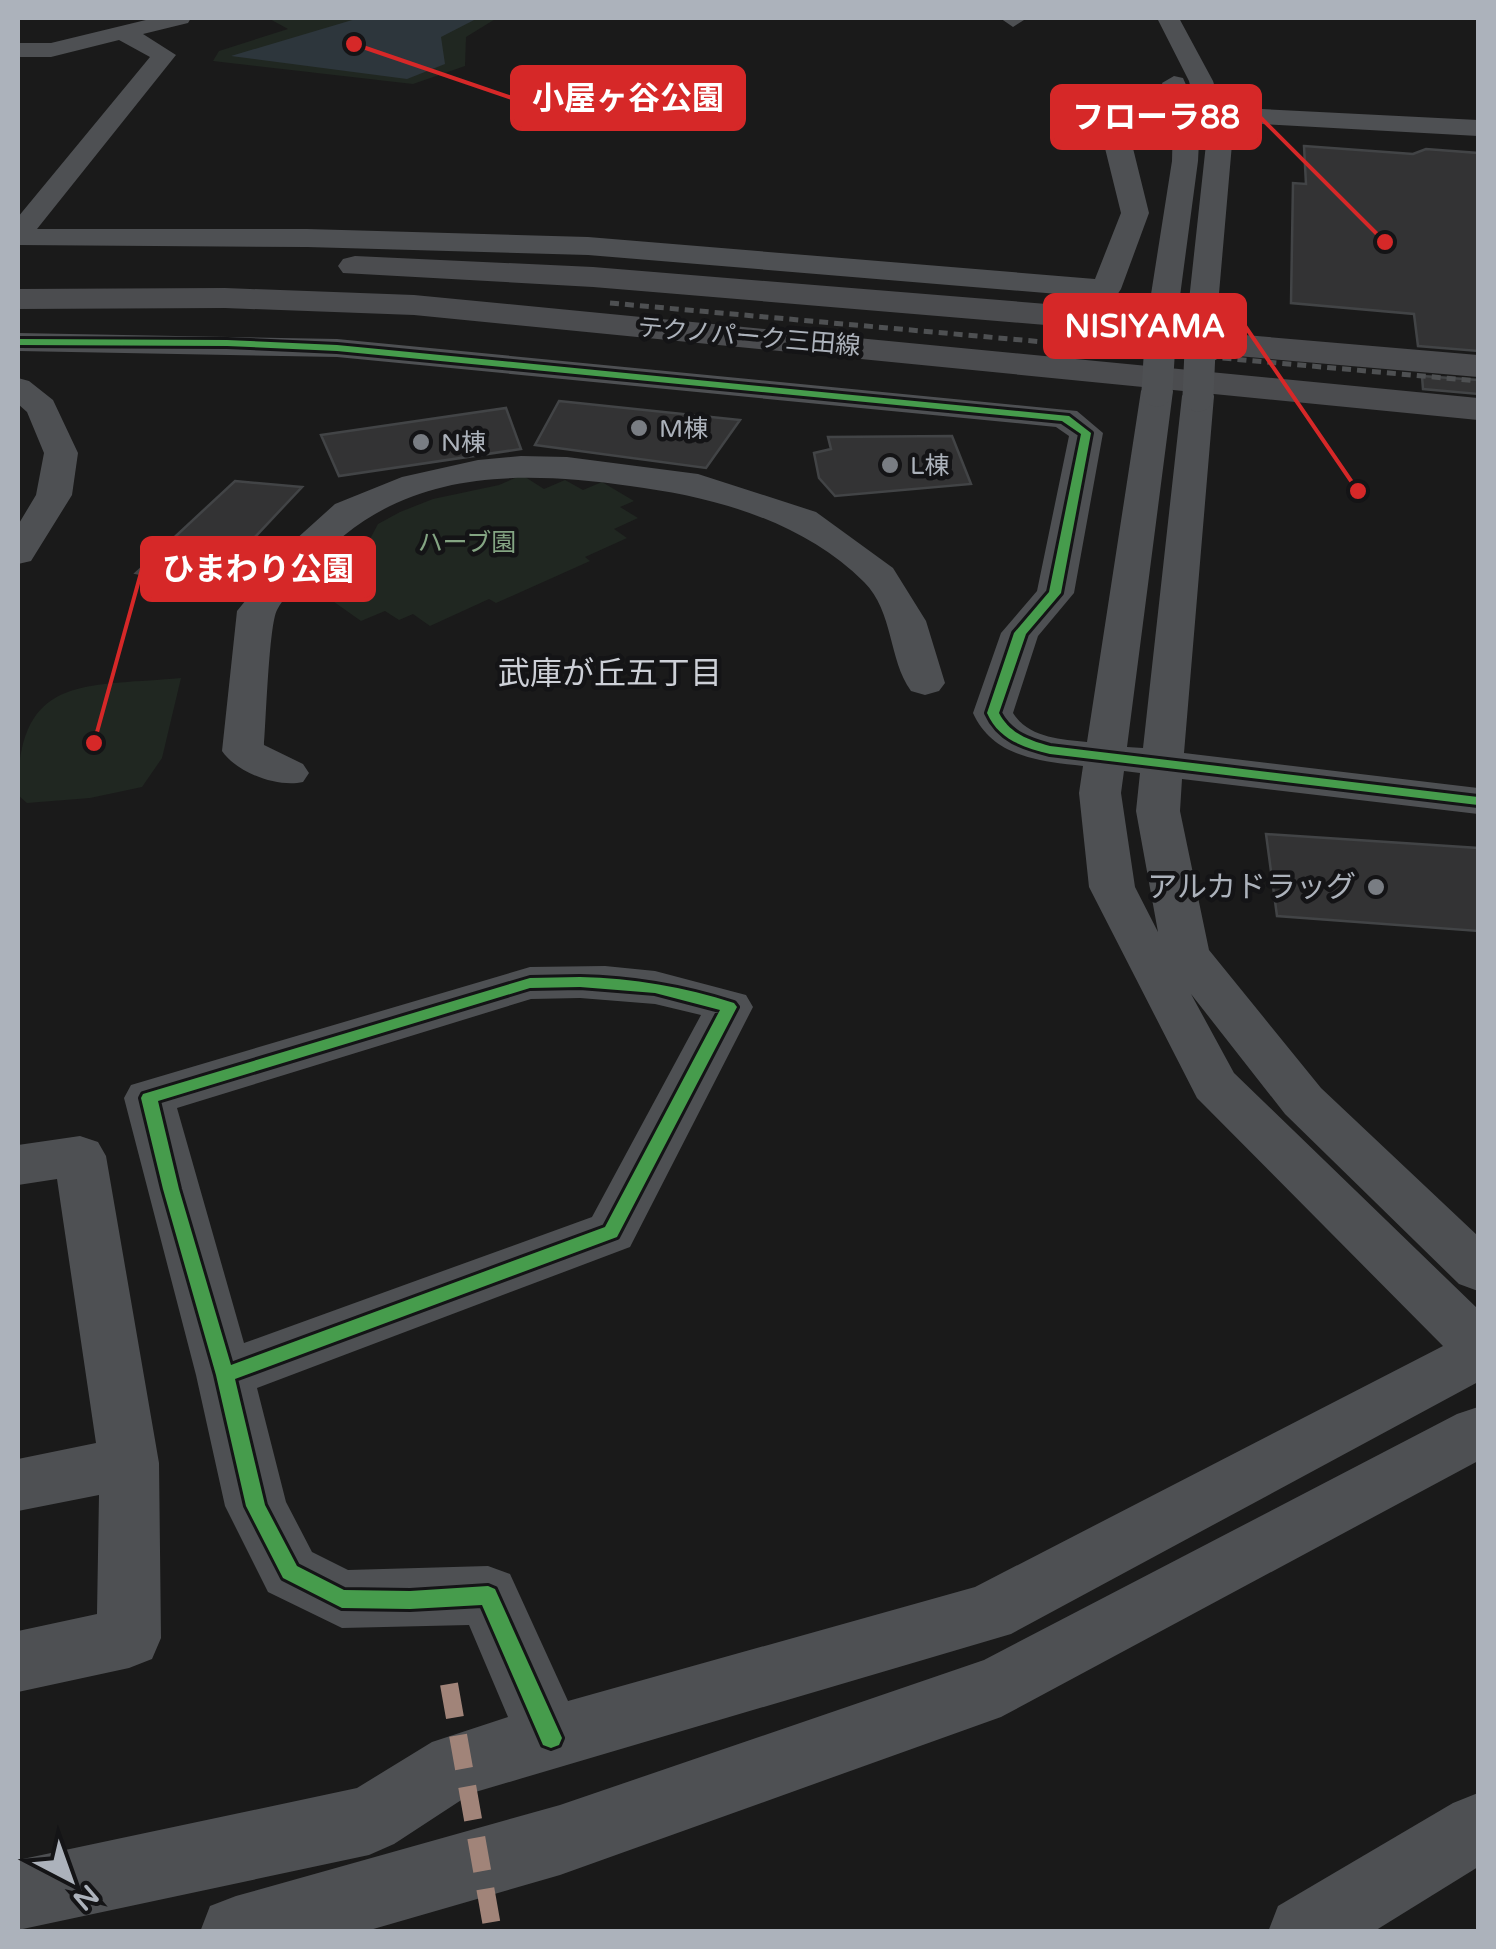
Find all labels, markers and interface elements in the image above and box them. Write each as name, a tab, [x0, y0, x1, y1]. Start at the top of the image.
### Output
callout: 小屋ヶ谷公園	[512, 67, 744, 129]
text: 小屋ヶ谷公園	[532, 80, 724, 118]
callout: フローラ88	[1052, 86, 1260, 148]
text: フローラ88	[1072, 99, 1240, 137]
callout: NISIYAMA	[1045, 295, 1245, 357]
text: NISIYAMA	[1065, 308, 1225, 346]
street label: テクノパーク三田線	[636, 312, 862, 362]
place label: M棟	[659, 414, 708, 444]
marker: M棟	[628, 417, 650, 439]
place label: N棟	[441, 428, 486, 458]
marker: N棟	[410, 431, 432, 453]
place label: L棟	[910, 451, 949, 481]
marker: L棟	[879, 454, 901, 476]
park label: ハーブ園	[418, 528, 516, 558]
callout: ひまわり公園	[142, 538, 374, 600]
text: ひまわり公園	[162, 551, 354, 589]
district label: 武庫が丘五丁目	[498, 655, 722, 693]
place label: アルカドラッグ	[1147, 869, 1356, 906]
marker: アルカドラッグ	[1365, 876, 1387, 898]
north arrow	[20, 1829, 120, 1929]
text: N	[66, 1877, 105, 1917]

